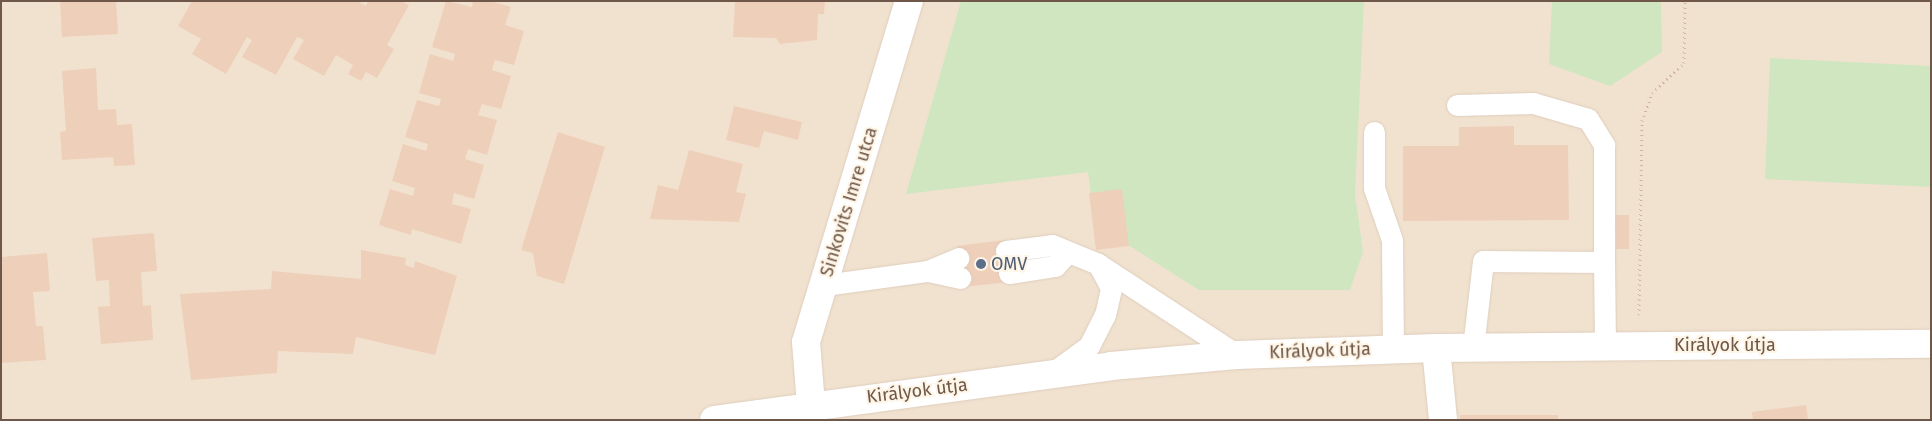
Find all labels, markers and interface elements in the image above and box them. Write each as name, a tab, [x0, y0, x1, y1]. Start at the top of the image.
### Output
street label: Sinkovits Imre utca	[816, 125, 882, 279]
place label: OMV	[991, 253, 1027, 275]
marker: OMV	[975, 258, 987, 270]
street label: Királyok útja	[1674, 334, 1776, 356]
street label: Királyok útja	[1269, 338, 1371, 364]
street label: Királyok útja	[865, 374, 969, 408]

